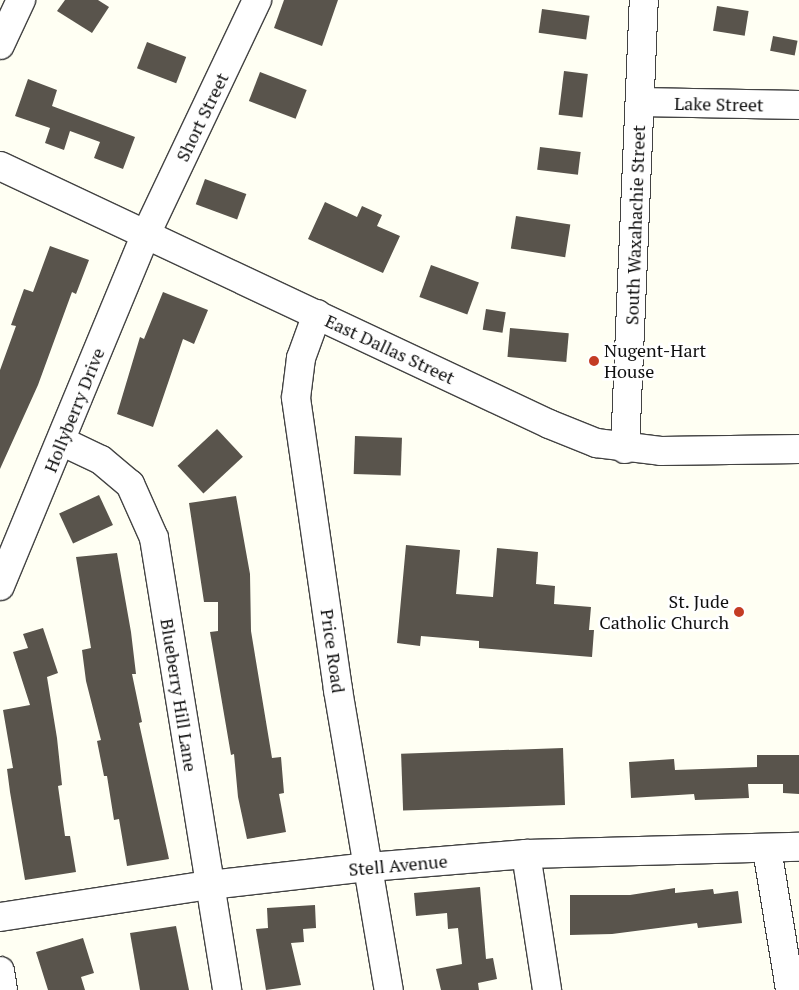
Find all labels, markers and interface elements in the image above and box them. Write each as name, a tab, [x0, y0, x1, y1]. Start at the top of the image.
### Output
street label: Short Street	[171, 69, 233, 165]
street label: Lake Street	[674, 92, 764, 116]
street label: South Waxahachie Street	[621, 125, 649, 325]
street label: East Dallas Street	[322, 310, 458, 388]
place label: Nugent-Hart House	[604, 340, 706, 382]
street label: Hollyberry Drive	[39, 345, 109, 475]
marker: Nugent-Hart House	[588, 355, 600, 367]
place label: St. Jude Catholic Church	[599, 591, 729, 634]
marker: St. Jude Catholic Church	[733, 606, 745, 618]
street label: Price Road	[316, 608, 350, 694]
street label: Blueberry Hill Lane	[156, 617, 202, 773]
street label: Stell Avenue	[347, 850, 449, 880]

